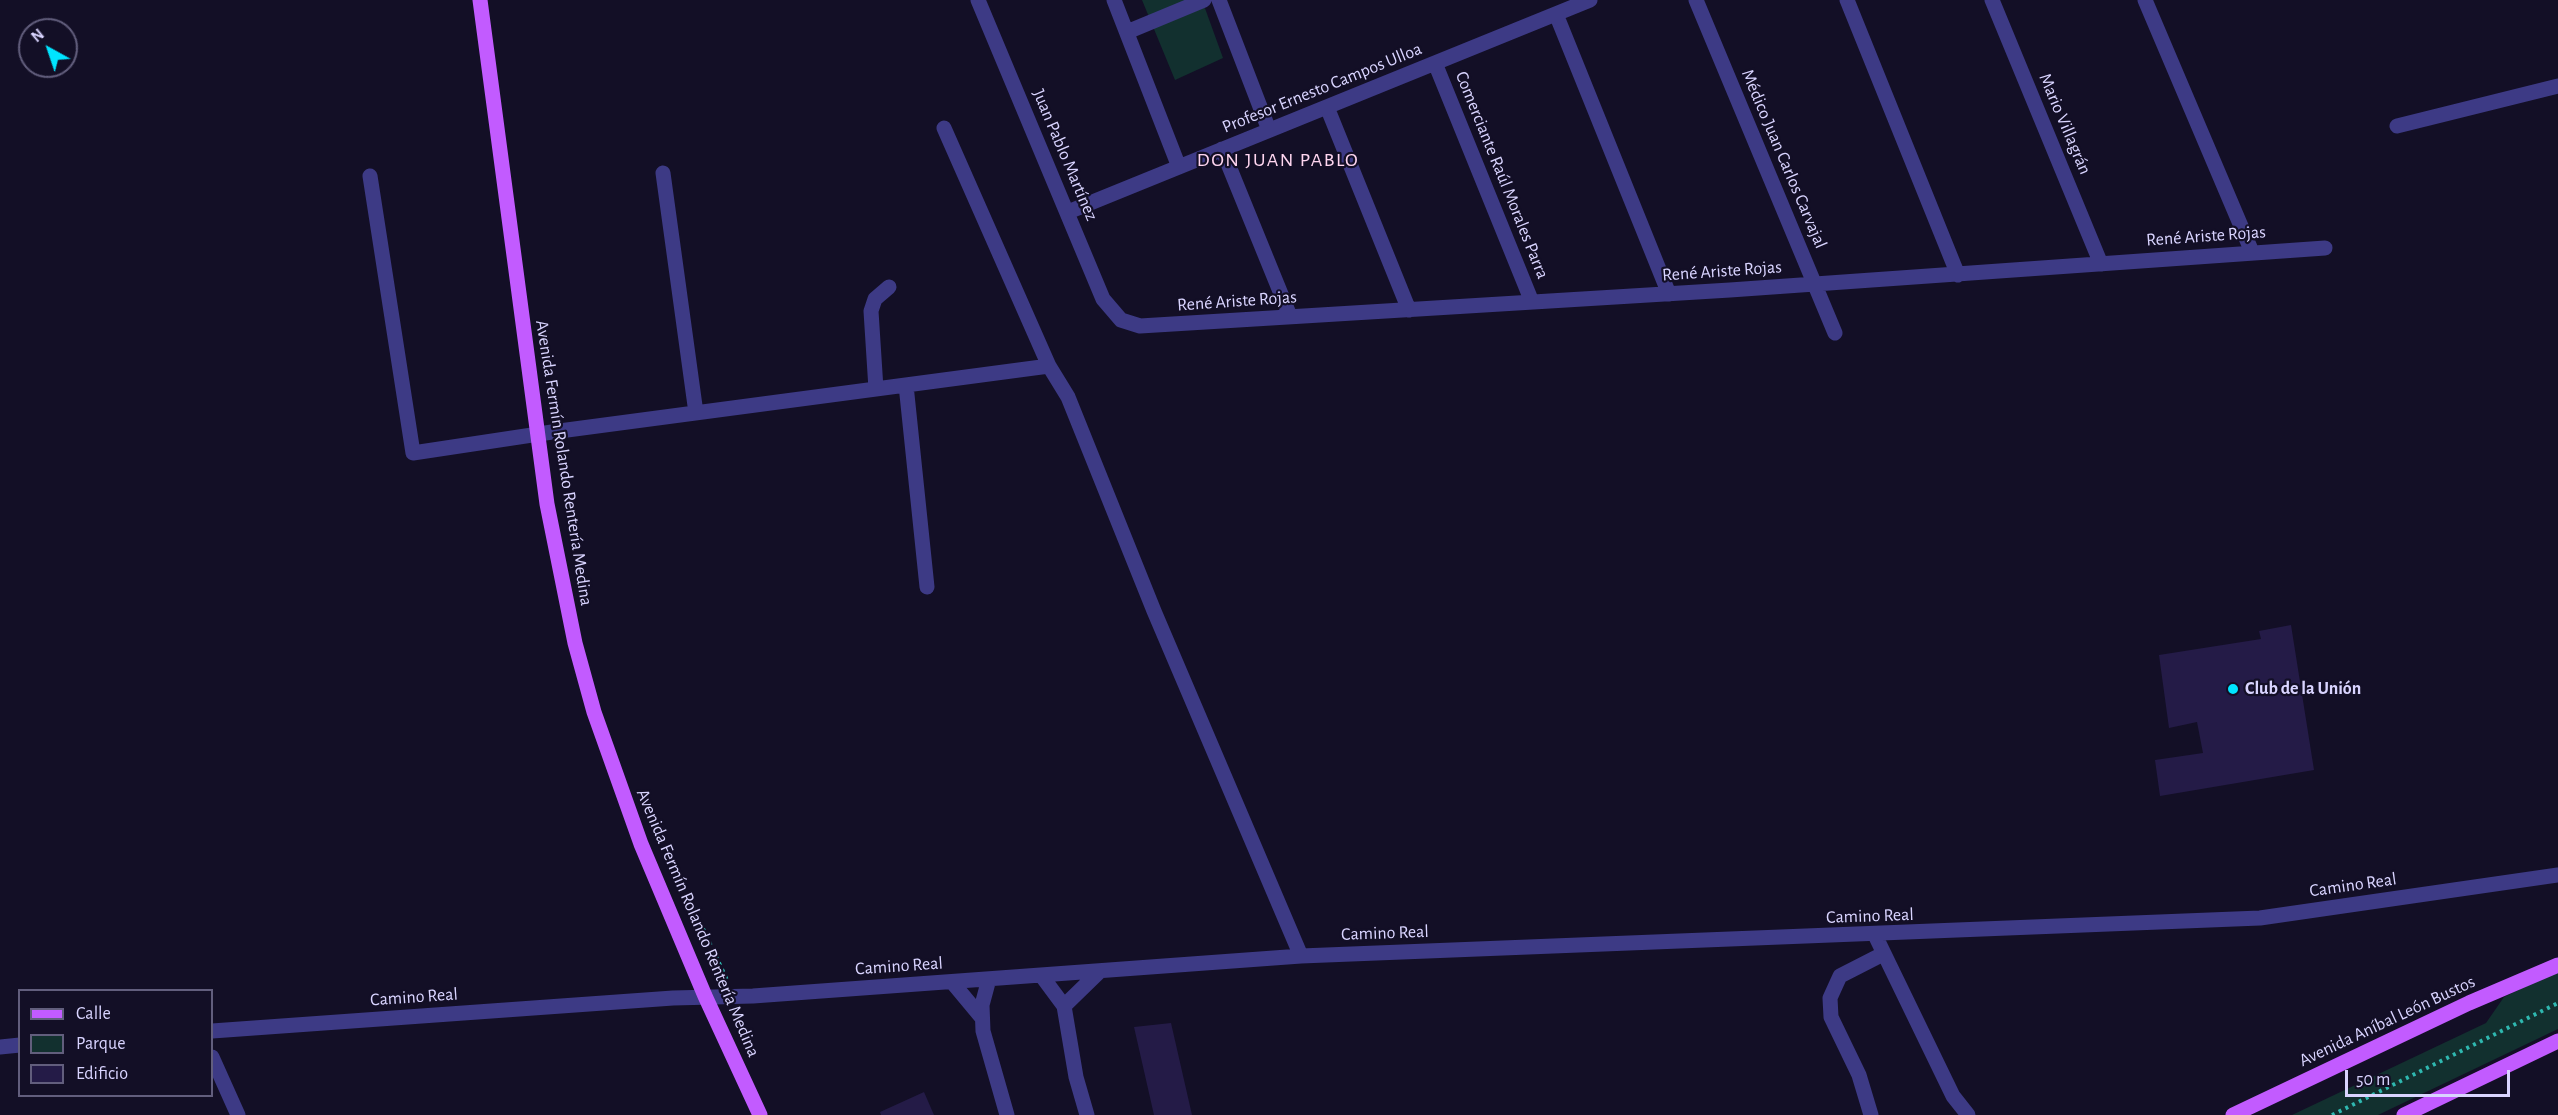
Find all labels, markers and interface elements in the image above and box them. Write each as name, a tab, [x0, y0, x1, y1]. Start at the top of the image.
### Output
north arrow	[18, 18, 78, 78]
text: N	[28, 26, 47, 45]
street label: Profesor Ernesto Campos Ulloa	[1219, 38, 1425, 138]
street label: Médico Juan Carlos Carvajal	[1736, 66, 1832, 252]
street label: Comerciante Raúl Morales Parra	[1450, 68, 1554, 282]
street label: Mario Villagrán	[2034, 70, 2096, 178]
street label: Juan Pablo Martínez	[1028, 86, 1102, 224]
district label: DON JUAN PABLO	[1197, 148, 1359, 172]
street label: René Ariste Rojas	[2145, 221, 2267, 251]
street label: René Ariste Rojas	[1661, 256, 1783, 286]
street label: René Ariste Rojas	[1176, 286, 1298, 316]
street label: Avenida Fermín Rolando Rentería Medina	[531, 319, 597, 607]
place label: Club de la Unión	[2245, 678, 2361, 700]
marker: Club de la Unión	[2226, 682, 2240, 696]
street label: Avenida Fermín Rolando Rentería Medina	[632, 786, 764, 1060]
street label: Camino Real	[2308, 868, 2398, 902]
street label: Camino Real	[1826, 904, 1914, 928]
street label: Camino Real	[1341, 921, 1429, 945]
street label: Camino Real	[854, 952, 944, 980]
street label: Avenida Aníbal León Bustos	[2296, 971, 2478, 1071]
street label: Camino Real	[369, 983, 459, 1011]
legend	[18, 989, 213, 1097]
text: Calle	[76, 1005, 111, 1023]
text: Parque	[76, 1035, 125, 1053]
scale bar	[2348, 1058, 2513, 1096]
text: Edificio	[76, 1065, 128, 1083]
text: 50 m	[2356, 1071, 2390, 1089]

